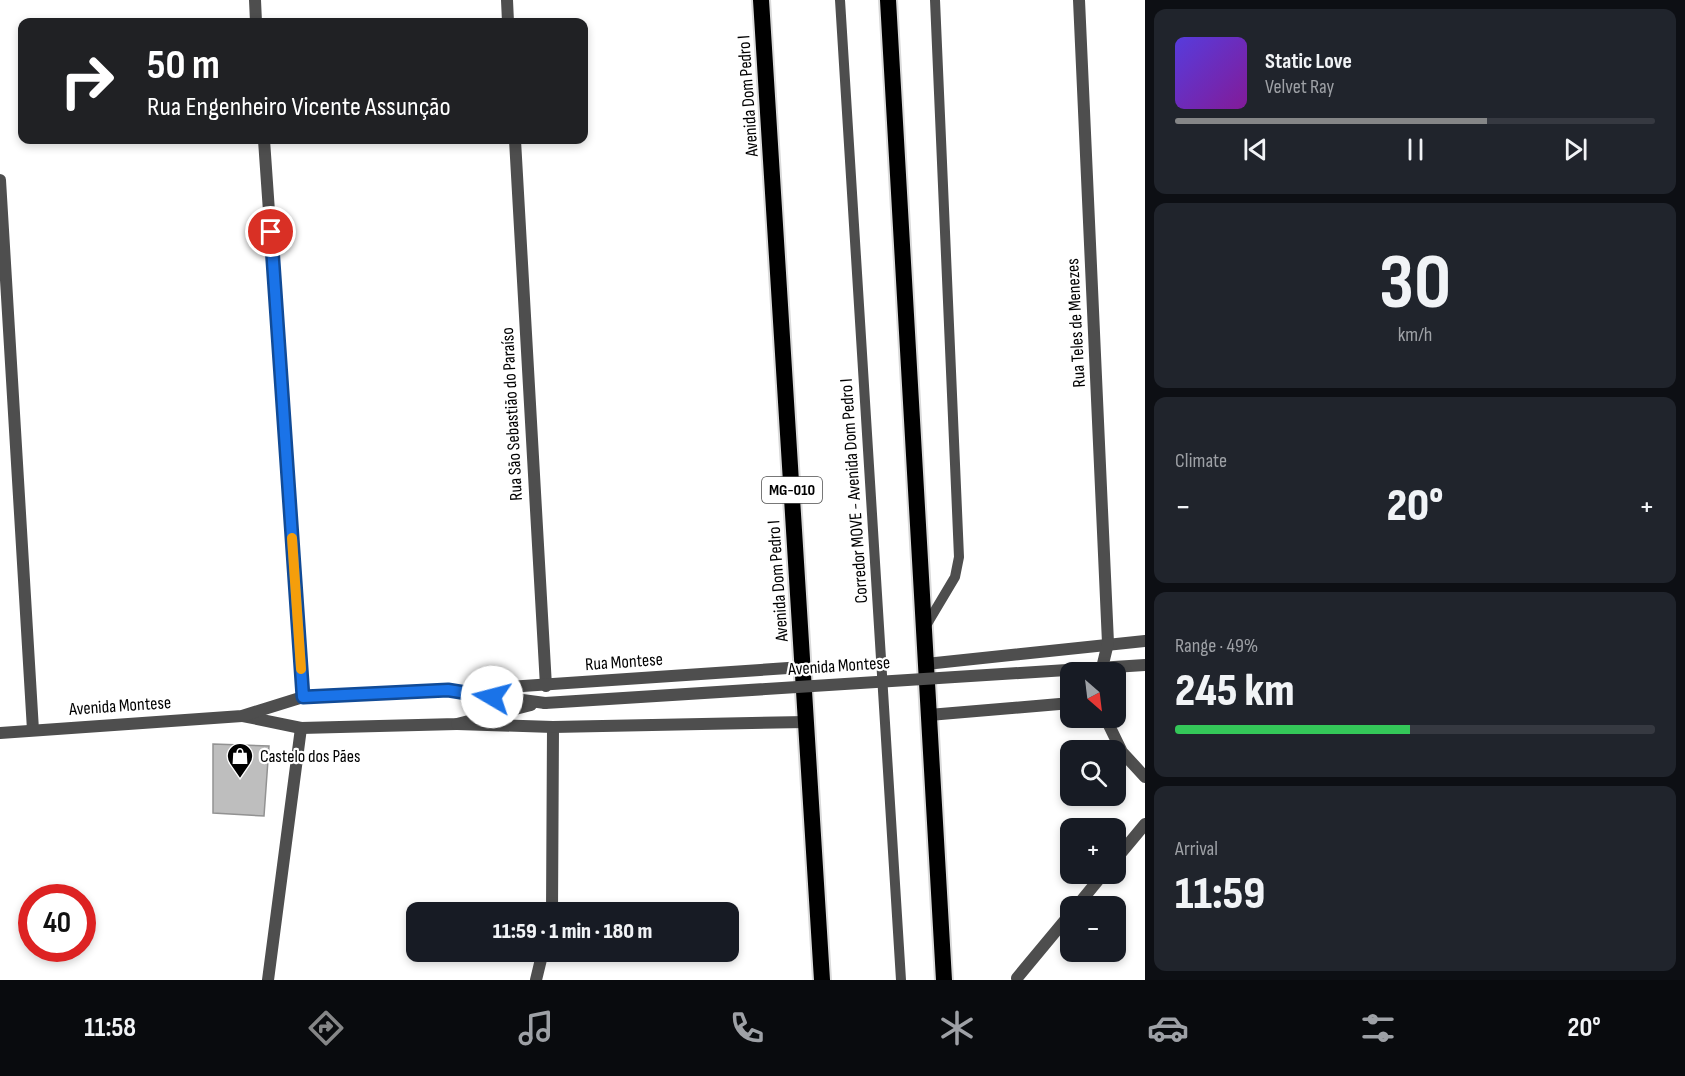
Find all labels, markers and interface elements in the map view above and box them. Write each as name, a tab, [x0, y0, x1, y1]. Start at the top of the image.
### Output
street label: Avenida Dom Pedro I	[733, 35, 763, 158]
text: 50 m	[147, 40, 220, 91]
icon: right	[48, 42, 126, 120]
text: Static Love	[1265, 48, 1352, 75]
text: Velvet Ray	[1265, 75, 1334, 99]
text: Rua Engenheiro Vicente Assunção	[147, 91, 451, 123]
icon: previous	[1239, 133, 1272, 166]
icon: pause	[1399, 133, 1432, 166]
icon: next	[1559, 133, 1592, 166]
pin	[245, 206, 296, 257]
icon: arrive	[254, 215, 287, 248]
text: 30	[1379, 237, 1451, 330]
street label: Rua Teles de Menezes	[1062, 258, 1090, 388]
text: km/h	[1398, 323, 1432, 347]
street label: Rua São Sebastião do Paraíso	[497, 327, 527, 501]
street label: Corredor MOVE - Avenida Dom Pedro I	[836, 378, 872, 604]
text: Climate	[1175, 449, 1227, 473]
road number: MG-010	[762, 477, 822, 503]
text: 20°	[1387, 479, 1443, 534]
text: −	[1175, 487, 1191, 527]
text: +	[1639, 487, 1655, 527]
street label: Avenida Dom Pedro I	[763, 520, 793, 643]
text: Range · 49%	[1175, 634, 1258, 658]
street label: Rua Montese	[584, 649, 664, 675]
street label: Avenida Montese	[786, 652, 891, 680]
north arrow	[1060, 662, 1126, 728]
map controls	[1060, 662, 1126, 962]
text: 245 km	[1175, 664, 1295, 719]
position arrow	[460, 665, 524, 729]
street label: Avenida Montese	[67, 692, 172, 720]
button: search	[1060, 740, 1126, 806]
shop icon: Castelo dos Pães	[225, 741, 255, 779]
place label: Castelo dos Pães	[260, 746, 360, 767]
button: +	[1060, 818, 1126, 884]
text: Arrival	[1175, 837, 1218, 861]
text: 11:59	[1175, 867, 1265, 922]
speed limit sign: 40	[18, 884, 96, 962]
button: −	[1060, 896, 1126, 962]
text: 11:59 · 1 min · 180 m	[493, 918, 652, 945]
icon: directions	[305, 1007, 347, 1049]
icon: music	[515, 1007, 557, 1049]
icon: phone	[726, 1007, 768, 1049]
icon: climate	[936, 1007, 978, 1049]
icon: car	[1147, 1007, 1189, 1049]
icon: filters	[1357, 1007, 1399, 1049]
text: 11:58	[84, 1012, 136, 1044]
text: 20°	[1568, 1012, 1601, 1044]

